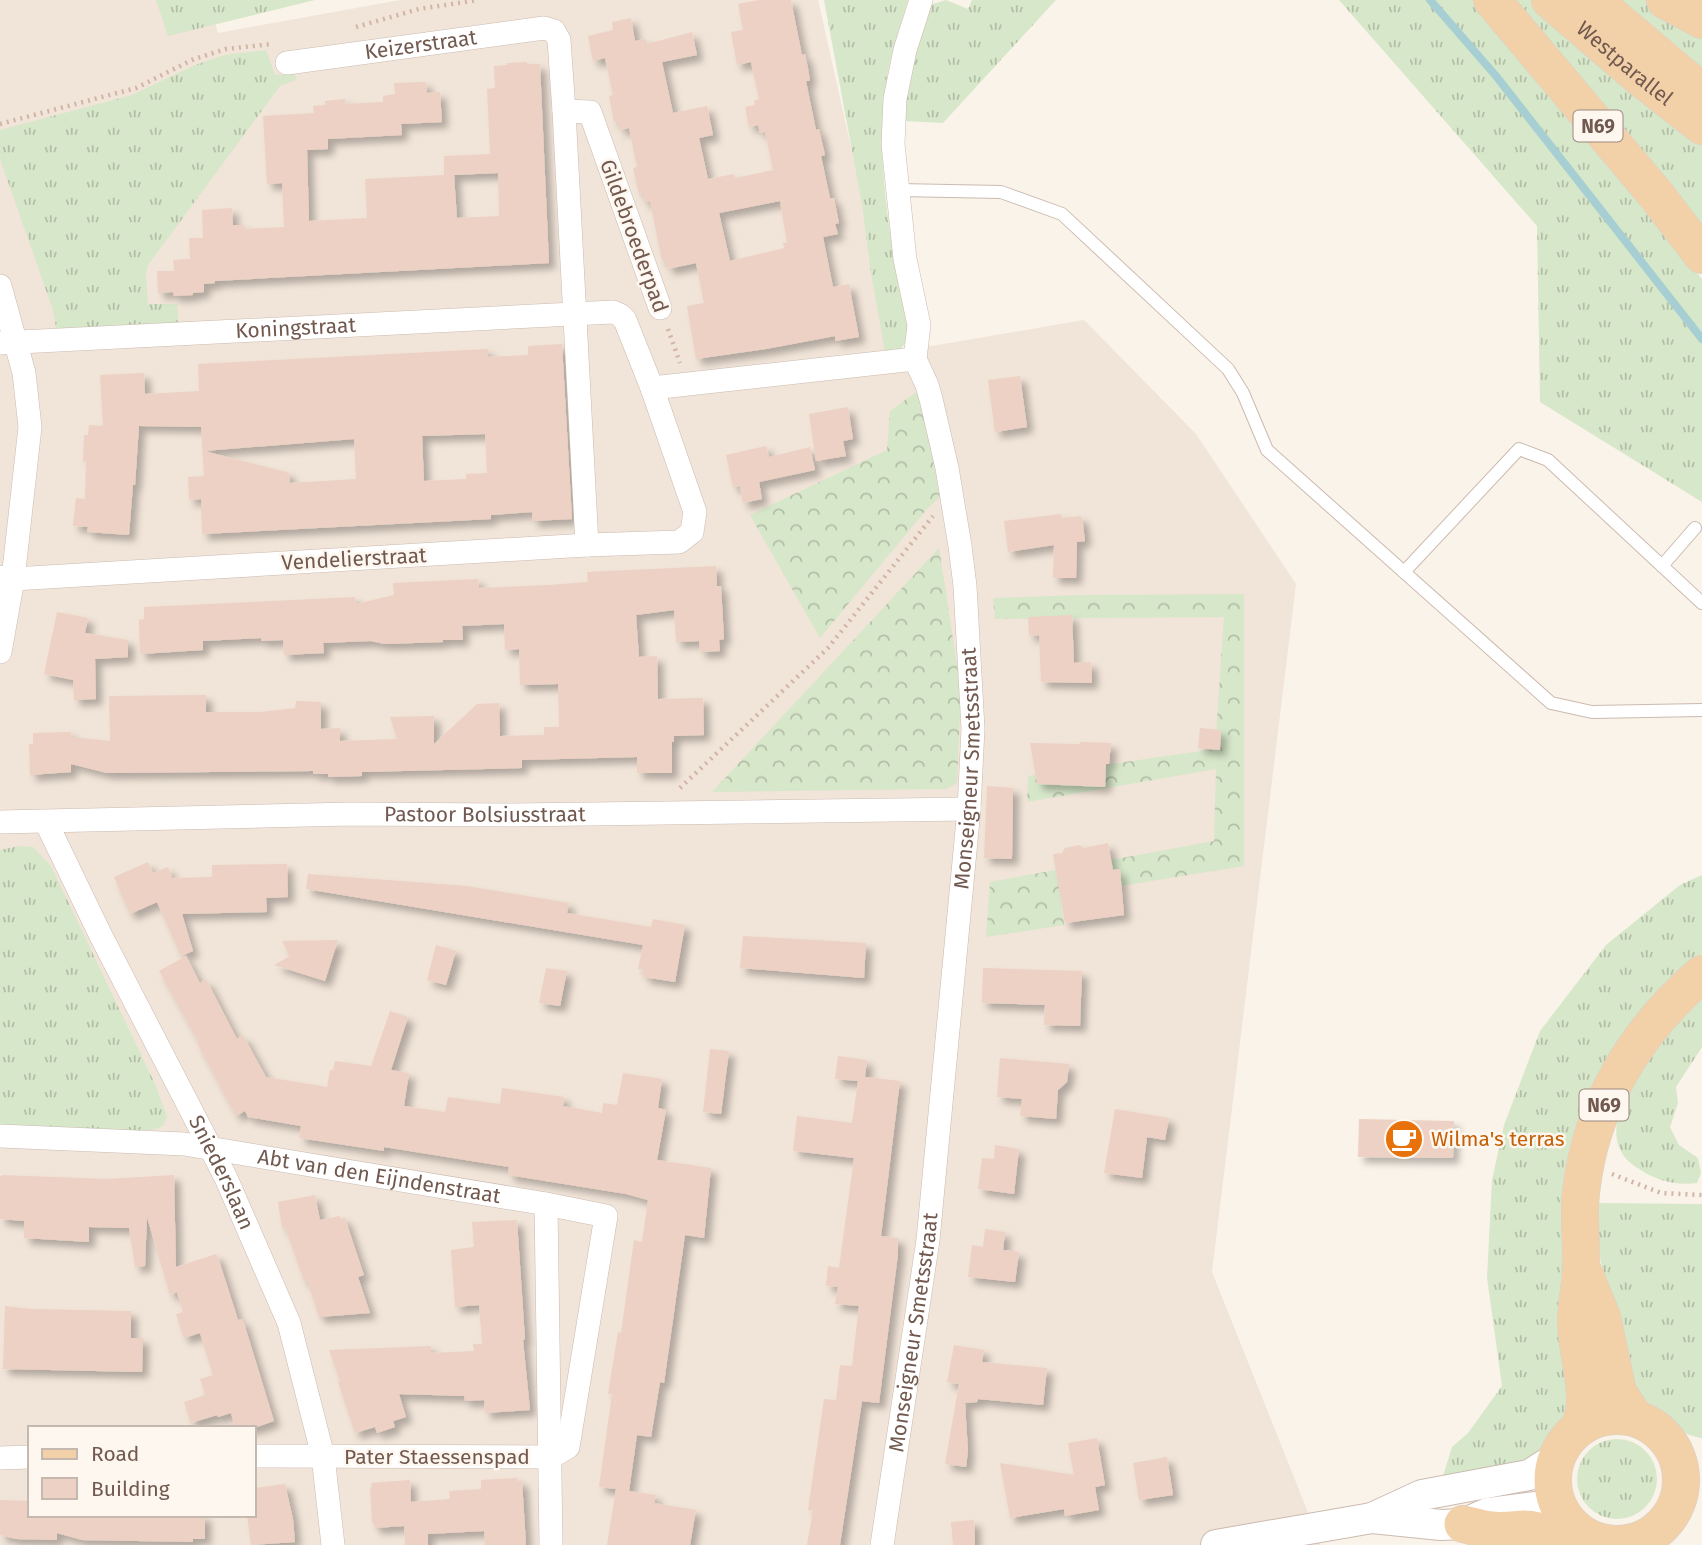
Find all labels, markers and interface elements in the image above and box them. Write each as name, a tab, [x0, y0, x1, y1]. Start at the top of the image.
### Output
street label: Westparallel	[1571, 16, 1678, 111]
street label: Keizerstraat	[363, 24, 479, 65]
road number: N69	[1574, 110, 1622, 142]
street label: Gildebroederpad	[594, 156, 674, 316]
street label: Koningstraat	[235, 312, 357, 344]
street label: Vendelierstraat	[281, 542, 428, 576]
street label: Monseigneur Smetsstraat	[948, 646, 986, 890]
street label: Pastoor Bolsiusstraat	[384, 801, 586, 828]
road number: N69	[1580, 1090, 1628, 1120]
street label: Sniederslaan	[183, 1111, 260, 1234]
cafe icon: Wilma's terras	[1383, 1118, 1425, 1160]
place label: Wilma's terras	[1431, 1126, 1565, 1152]
street label: Abt van den Eijndenstraat	[256, 1143, 503, 1209]
street label: Monseigneur Smetsstraat	[883, 1211, 944, 1454]
legend	[28, 1426, 256, 1517]
text: Road	[91, 1441, 139, 1467]
street label: Pater Staessenspad	[344, 1444, 530, 1470]
text: Building	[91, 1476, 170, 1502]

